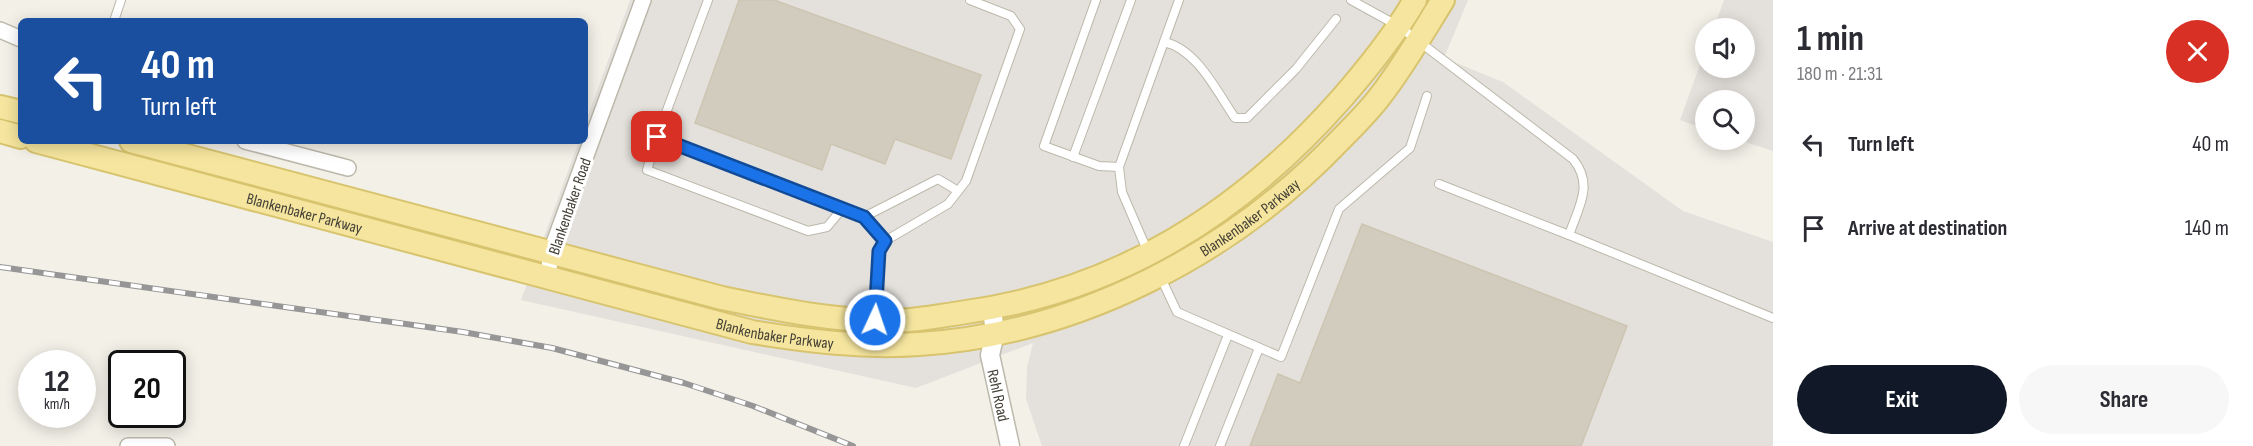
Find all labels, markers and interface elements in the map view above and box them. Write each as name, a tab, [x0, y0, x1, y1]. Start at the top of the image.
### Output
map controls	[1695, 18, 1755, 150]
button: sound	[1695, 18, 1755, 78]
text: 1 min	[1797, 18, 1864, 61]
button: close	[2166, 20, 2229, 83]
text: 40 m	[141, 40, 215, 91]
icon: left	[42, 42, 120, 120]
text: 180 m · 21:31	[1797, 62, 1883, 86]
button: search	[1695, 90, 1755, 150]
text: Turn left	[141, 91, 217, 123]
pin	[631, 111, 682, 162]
icon: arrive	[640, 120, 673, 153]
icon: left	[1797, 128, 1830, 161]
text: Turn left	[1848, 131, 1914, 158]
text: 40 m	[2192, 131, 2229, 158]
street label: Blankenbaker Road	[545, 156, 596, 257]
street label: Blankenbaker Parkway	[1197, 175, 1304, 261]
street label: Blankenbaker Parkway	[244, 190, 364, 239]
icon: arrive	[1797, 212, 1830, 245]
text: Arrive at destination	[1848, 215, 2007, 242]
text: 140 m	[2185, 215, 2229, 242]
position arrow	[843, 288, 907, 352]
street label: Blankenbaker Parkway	[714, 315, 835, 354]
speed limit sign: 20	[108, 350, 186, 428]
text: 12	[44, 364, 70, 400]
button: Exit	[1797, 365, 2007, 434]
button: Share	[2019, 365, 2229, 434]
street label: Rehl Road	[982, 368, 1012, 423]
text: km/h	[44, 395, 70, 414]

